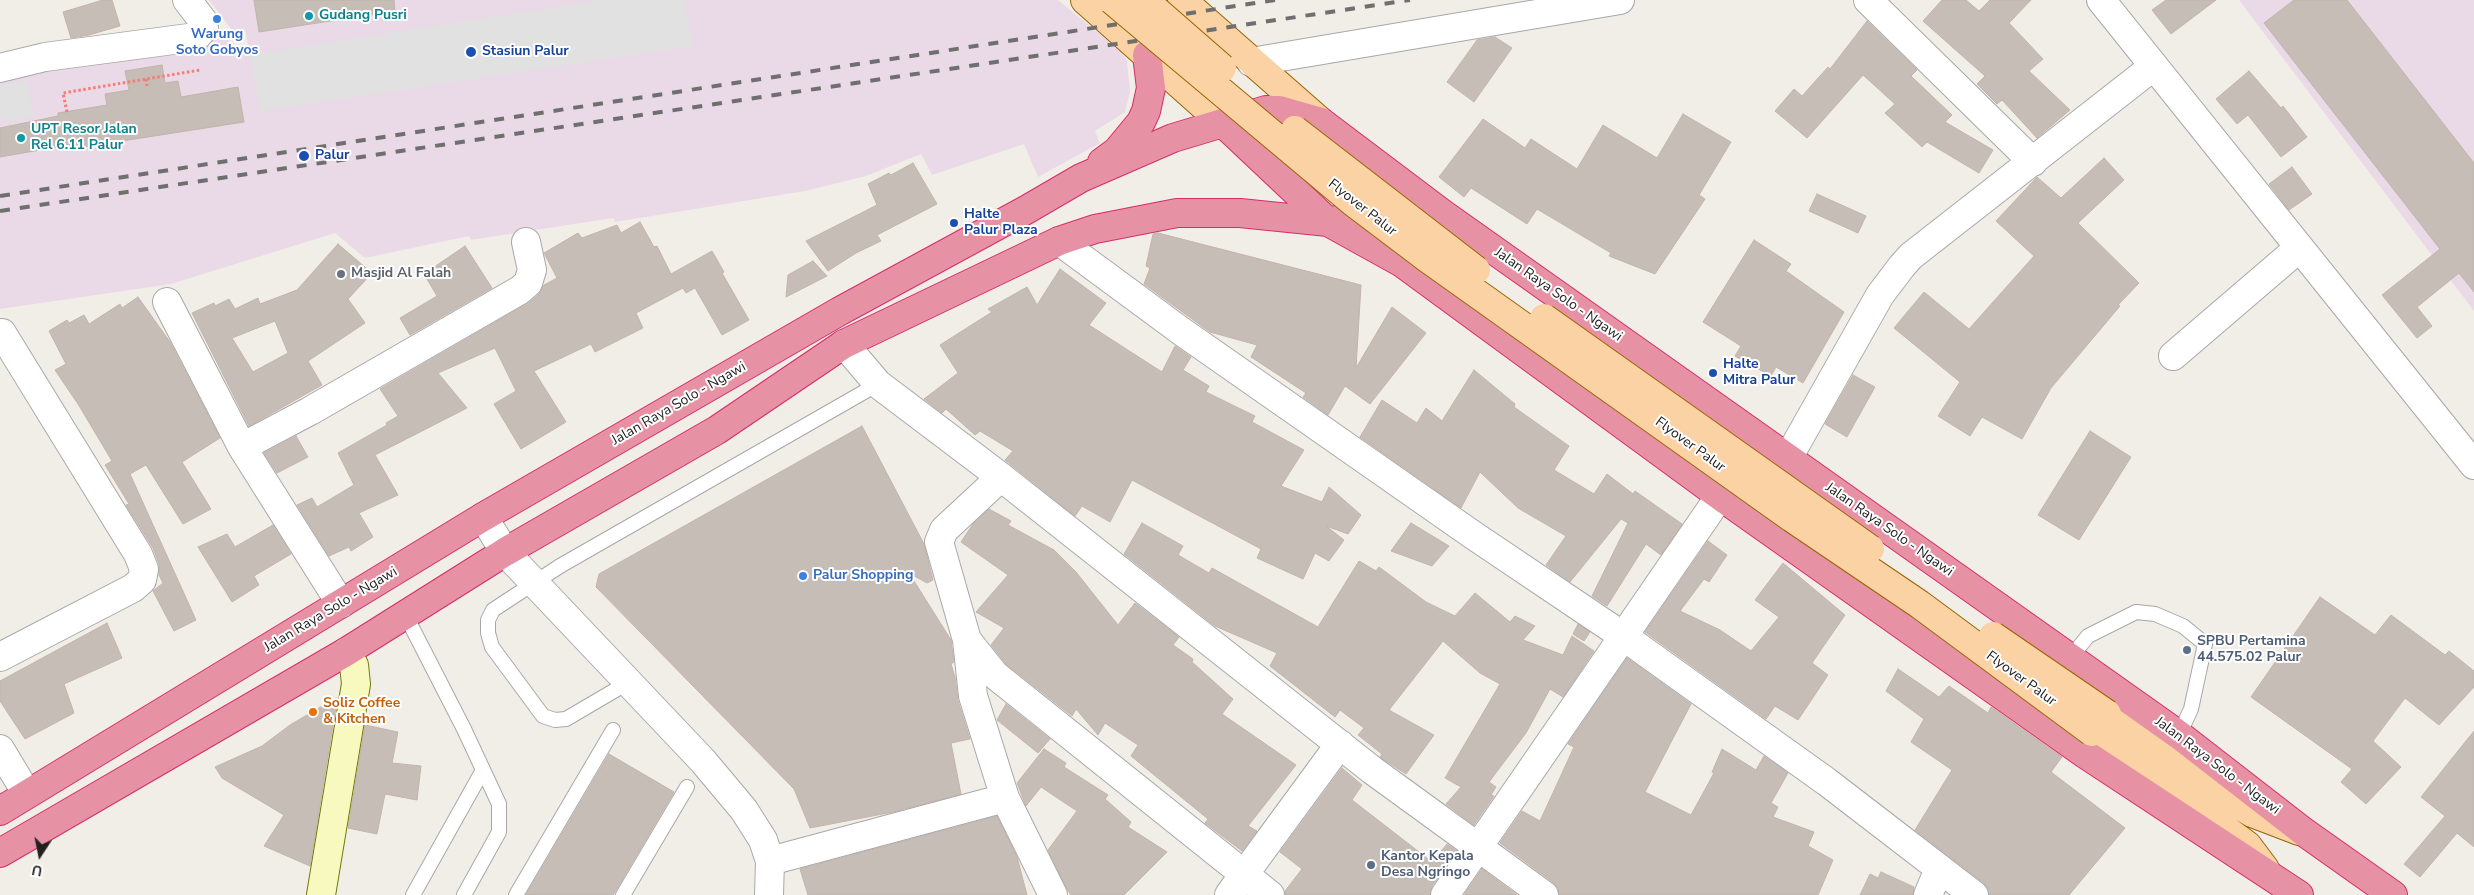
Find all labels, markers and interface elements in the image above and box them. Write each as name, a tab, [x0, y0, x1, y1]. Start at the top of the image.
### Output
place label: Gudang Pusri	[319, 8, 407, 24]
marker: Gudang Pusri	[303, 10, 315, 22]
marker: Warung Soto Gobyos	[211, 13, 223, 25]
place label: Warung Soto Gobyos	[176, 27, 258, 59]
place label: Stasiun Palur	[482, 44, 569, 60]
marker: Stasiun Palur	[464, 45, 478, 59]
place label: UPT Resor Jalan Rel 6.11 Palur	[31, 122, 137, 154]
marker: UPT Resor Jalan Rel 6.11 Palur	[15, 132, 27, 144]
place label: Palur	[315, 148, 350, 164]
marker: Palur	[297, 149, 311, 163]
street label: Flyover Palur	[1324, 176, 1400, 240]
place label: Halte Palur Plaza	[964, 207, 1038, 240]
marker: Halte Palur Plaza	[948, 217, 960, 229]
street label: Jalan Raya Solo - Ngawi	[1491, 244, 1625, 346]
place label: Masjid Al Falah	[351, 266, 451, 282]
marker: Masjid Al Falah	[335, 268, 347, 280]
place label: Halte Mitra Palur	[1723, 357, 1795, 390]
street label: Jalan Raya Solo - Ngawi	[609, 359, 749, 449]
marker: Halte Mitra Palur	[1707, 367, 1719, 379]
street label: Flyover Palur	[1652, 414, 1728, 476]
street label: Jalan Raya Solo - Ngawi	[1822, 479, 1956, 581]
street label: Jalan Raya Solo - Ngawi	[261, 564, 401, 656]
place label: Palur Shopping	[813, 568, 913, 584]
marker: Palur Shopping	[797, 570, 809, 582]
place label: SPBU Pertamina 44.575.02 Palur	[2197, 634, 2306, 666]
marker: SPBU Pertamina 44.575.02 Palur	[2181, 644, 2193, 656]
street label: Flyover Palur	[1983, 648, 2059, 710]
place label: Soliz Coffee & Kitchen	[323, 696, 400, 729]
marker: Soliz Coffee & Kitchen	[307, 706, 319, 718]
street label: Jalan Raya Solo - Ngawi	[2151, 714, 2283, 818]
north arrow	[15, 830, 65, 880]
place label: Kantor Kepala Desa Ngringo	[1381, 849, 1474, 882]
marker: Kantor Kepala Desa Ngringo	[1365, 859, 1377, 871]
text: U	[30, 860, 44, 881]

